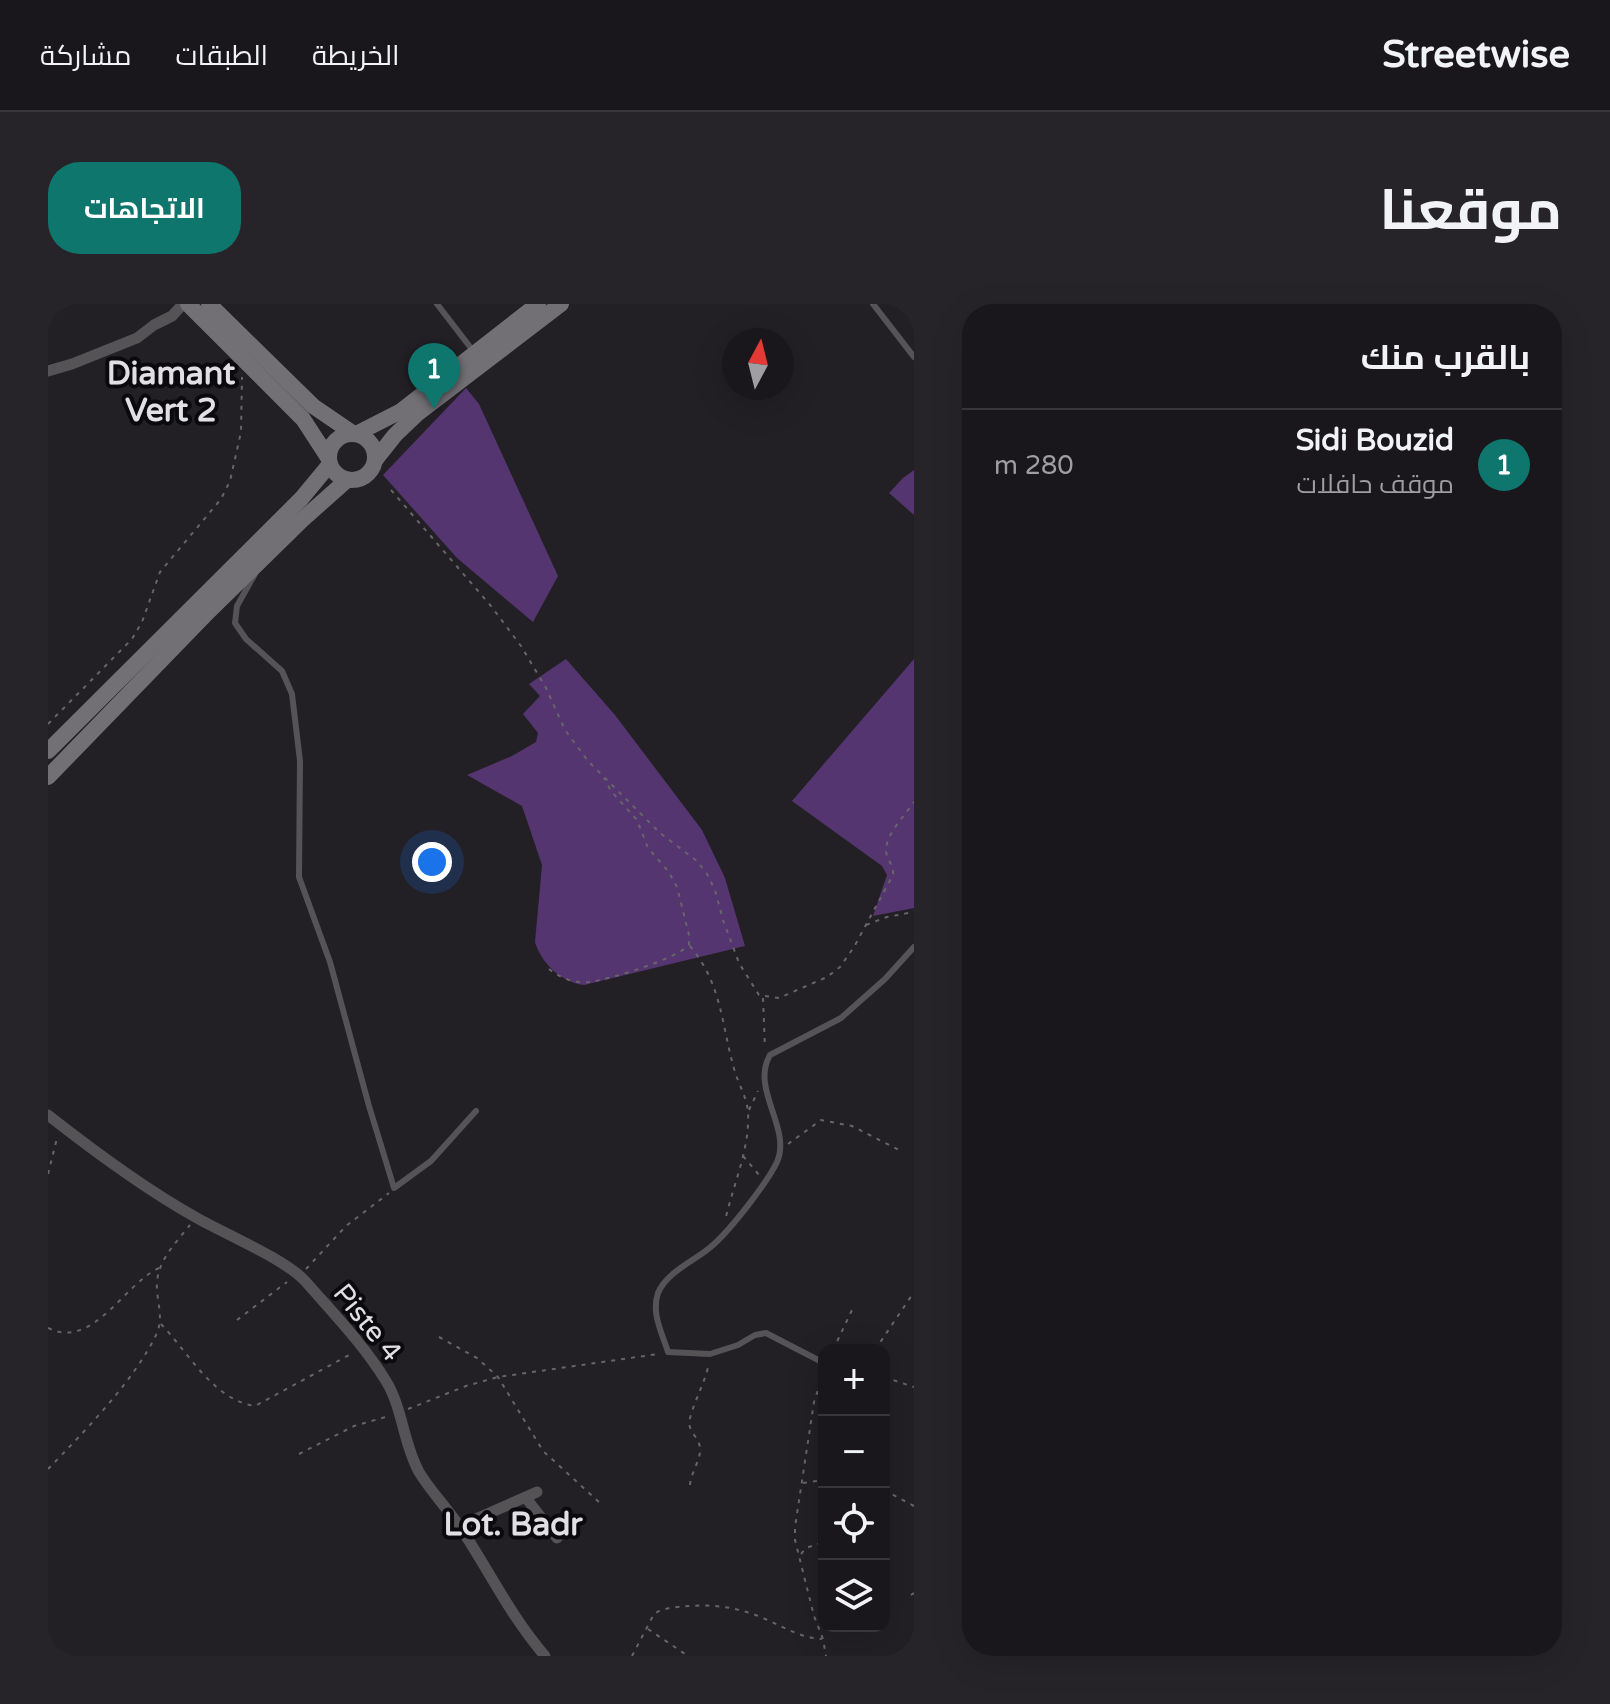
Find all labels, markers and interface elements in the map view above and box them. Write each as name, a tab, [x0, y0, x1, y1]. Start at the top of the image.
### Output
text: Streetwise	[1382, 32, 1570, 78]
text: مشاركة	[40, 39, 131, 73]
text: الطبقات	[175, 39, 268, 73]
text: الخريطة	[312, 39, 399, 73]
button: الاتجاهات	[48, 162, 241, 254]
text: موقعنا	[1379, 178, 1562, 245]
north arrow	[722, 328, 794, 400]
text: بالقرب منك	[1361, 338, 1530, 379]
pin: 1	[408, 343, 460, 409]
district label: Diamant Vert 2	[107, 355, 236, 430]
text: Sidi Bouzid	[1296, 422, 1454, 459]
text: 280 m	[994, 450, 1074, 481]
text: 1	[1496, 450, 1512, 481]
text: موقف حافلات	[1296, 469, 1454, 500]
your location	[412, 842, 452, 882]
street label: Piste 4	[326, 1277, 409, 1368]
map controls	[818, 1344, 890, 1632]
button: +	[818, 1344, 890, 1416]
button: −	[818, 1416, 890, 1488]
button: locate	[818, 1488, 890, 1560]
district label: Lot. Badr	[443, 1506, 583, 1544]
button: layers	[818, 1560, 890, 1632]

